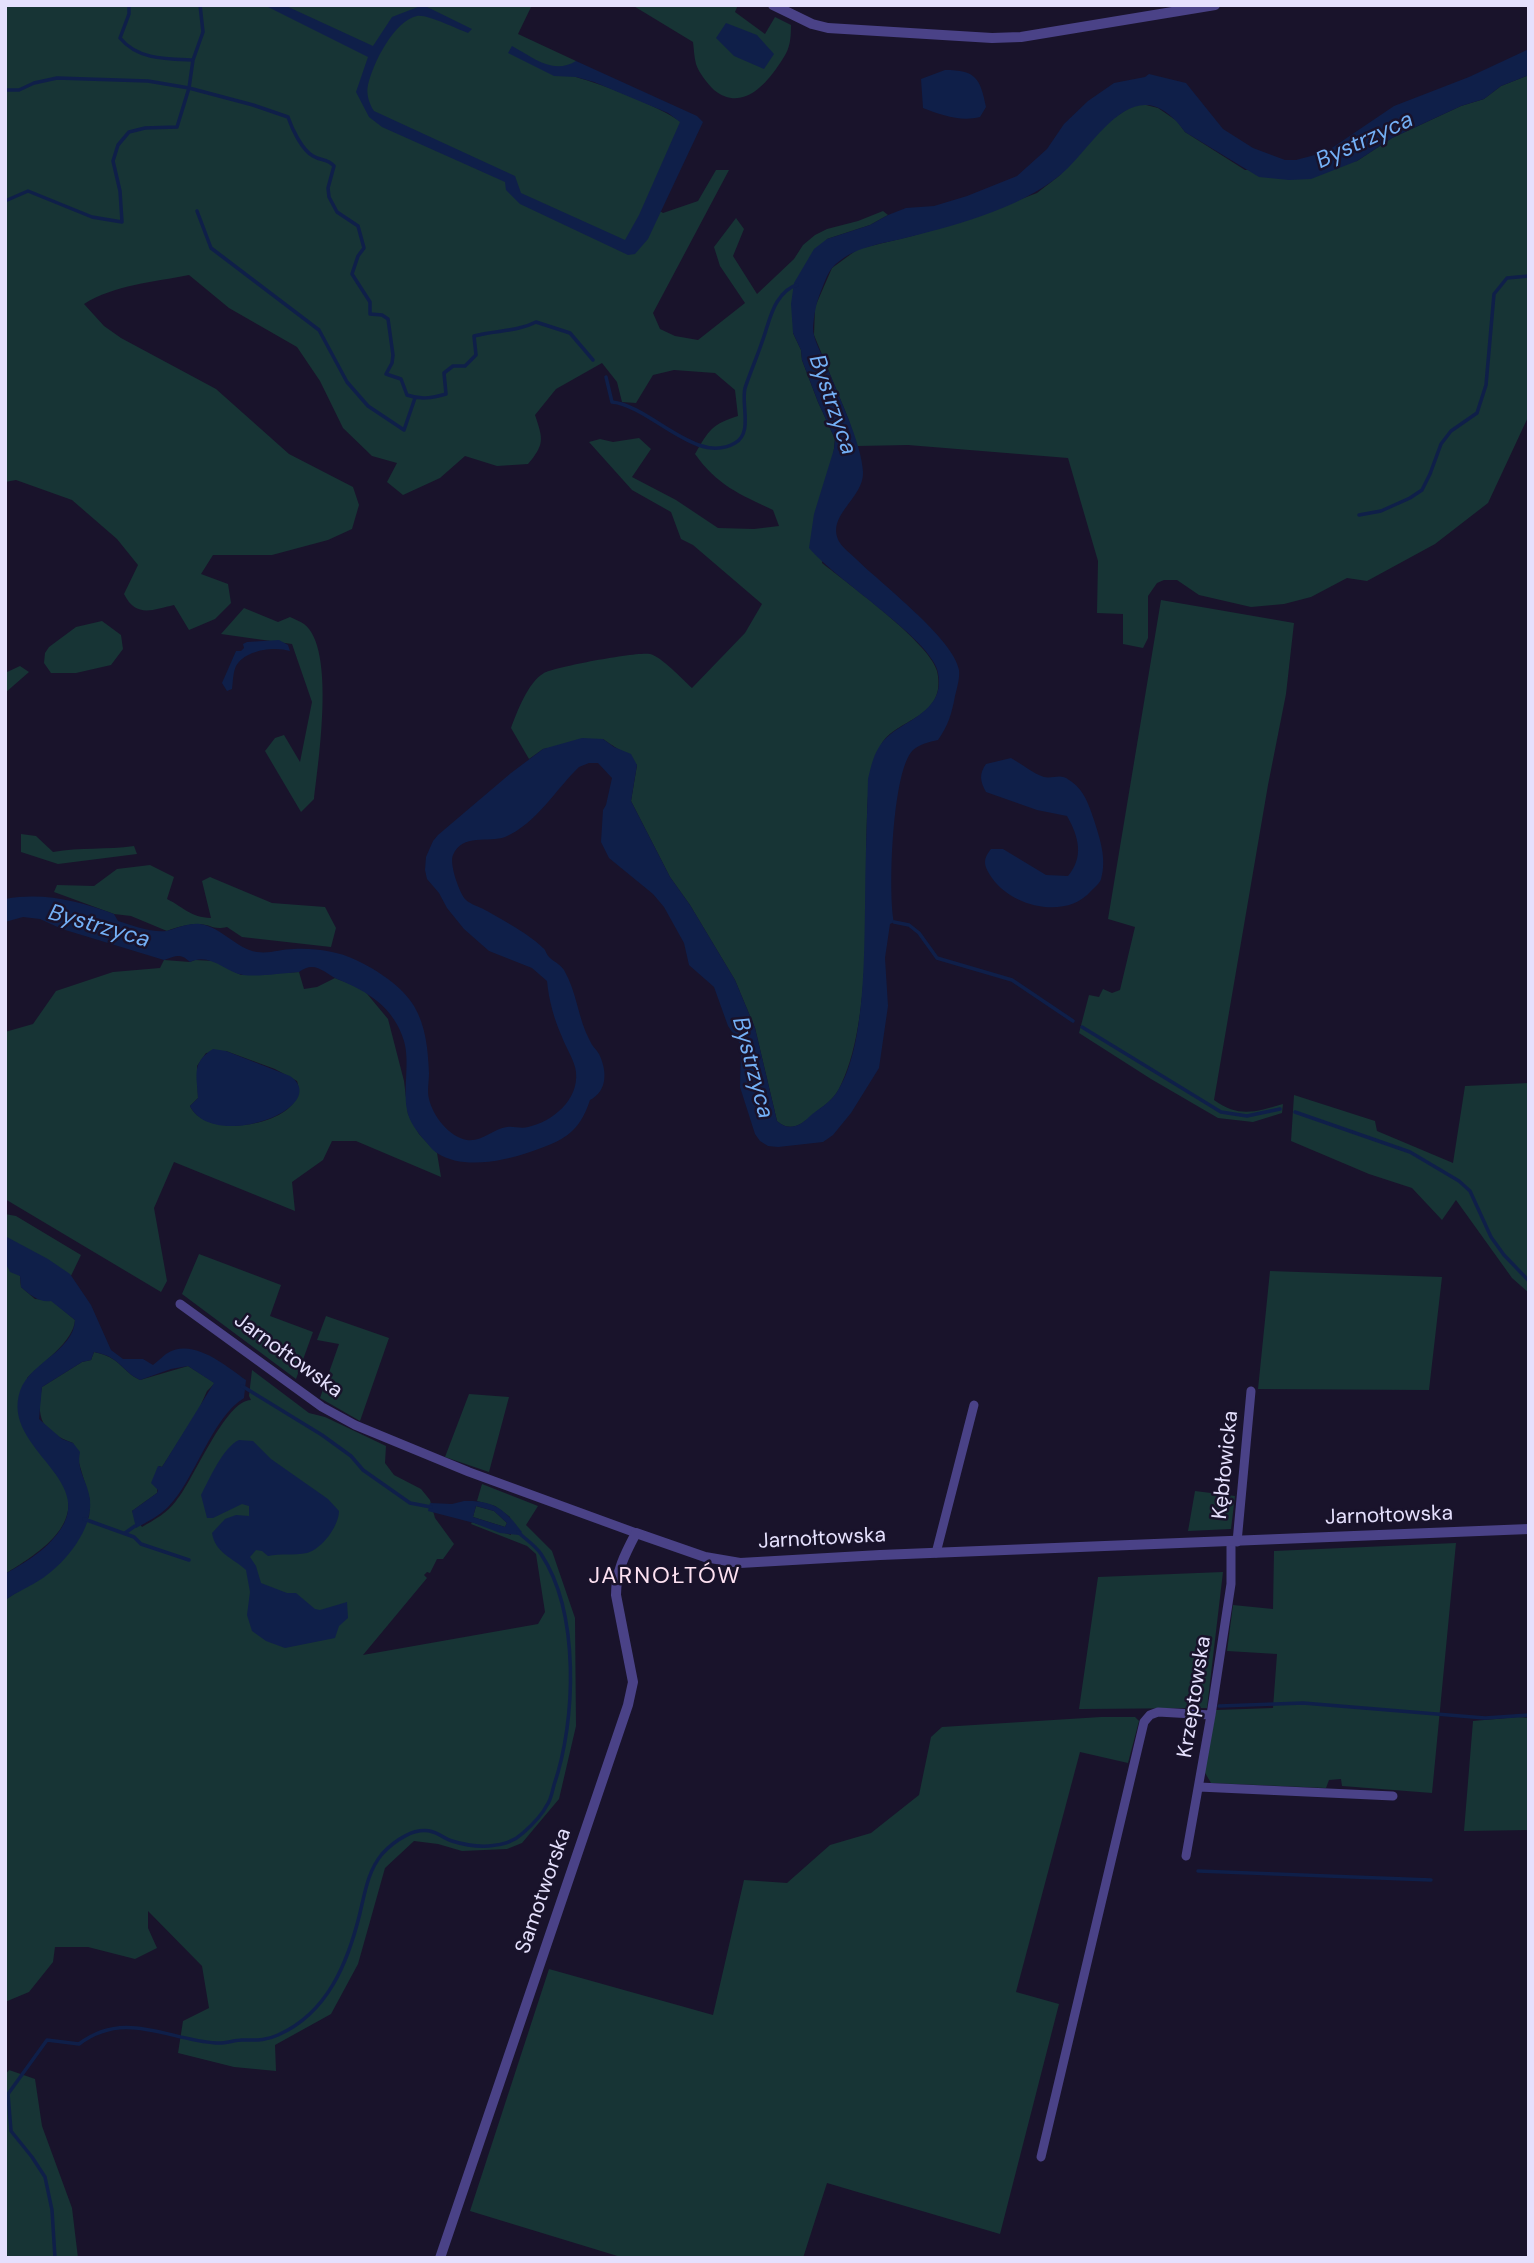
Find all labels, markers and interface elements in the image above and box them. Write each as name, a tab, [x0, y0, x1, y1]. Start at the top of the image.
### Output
water label: Bystrzyca	[1312, 106, 1418, 176]
water label: Bystrzyca	[802, 351, 862, 459]
water label: Bystrzyca	[45, 899, 153, 955]
water label: Bystrzyca	[725, 1014, 779, 1122]
street label: Jarnołtowska	[229, 1308, 347, 1404]
street label: Kębłowicka	[1208, 1409, 1244, 1521]
street label: Jarnołtowska	[1325, 1501, 1453, 1531]
street label: Jarnołtowska	[757, 1523, 887, 1555]
district label: JARNOŁTÓW	[590, 1563, 740, 1591]
street label: Krzeptowska	[1173, 1634, 1217, 1760]
street label: Samotworska	[511, 1825, 577, 1957]

